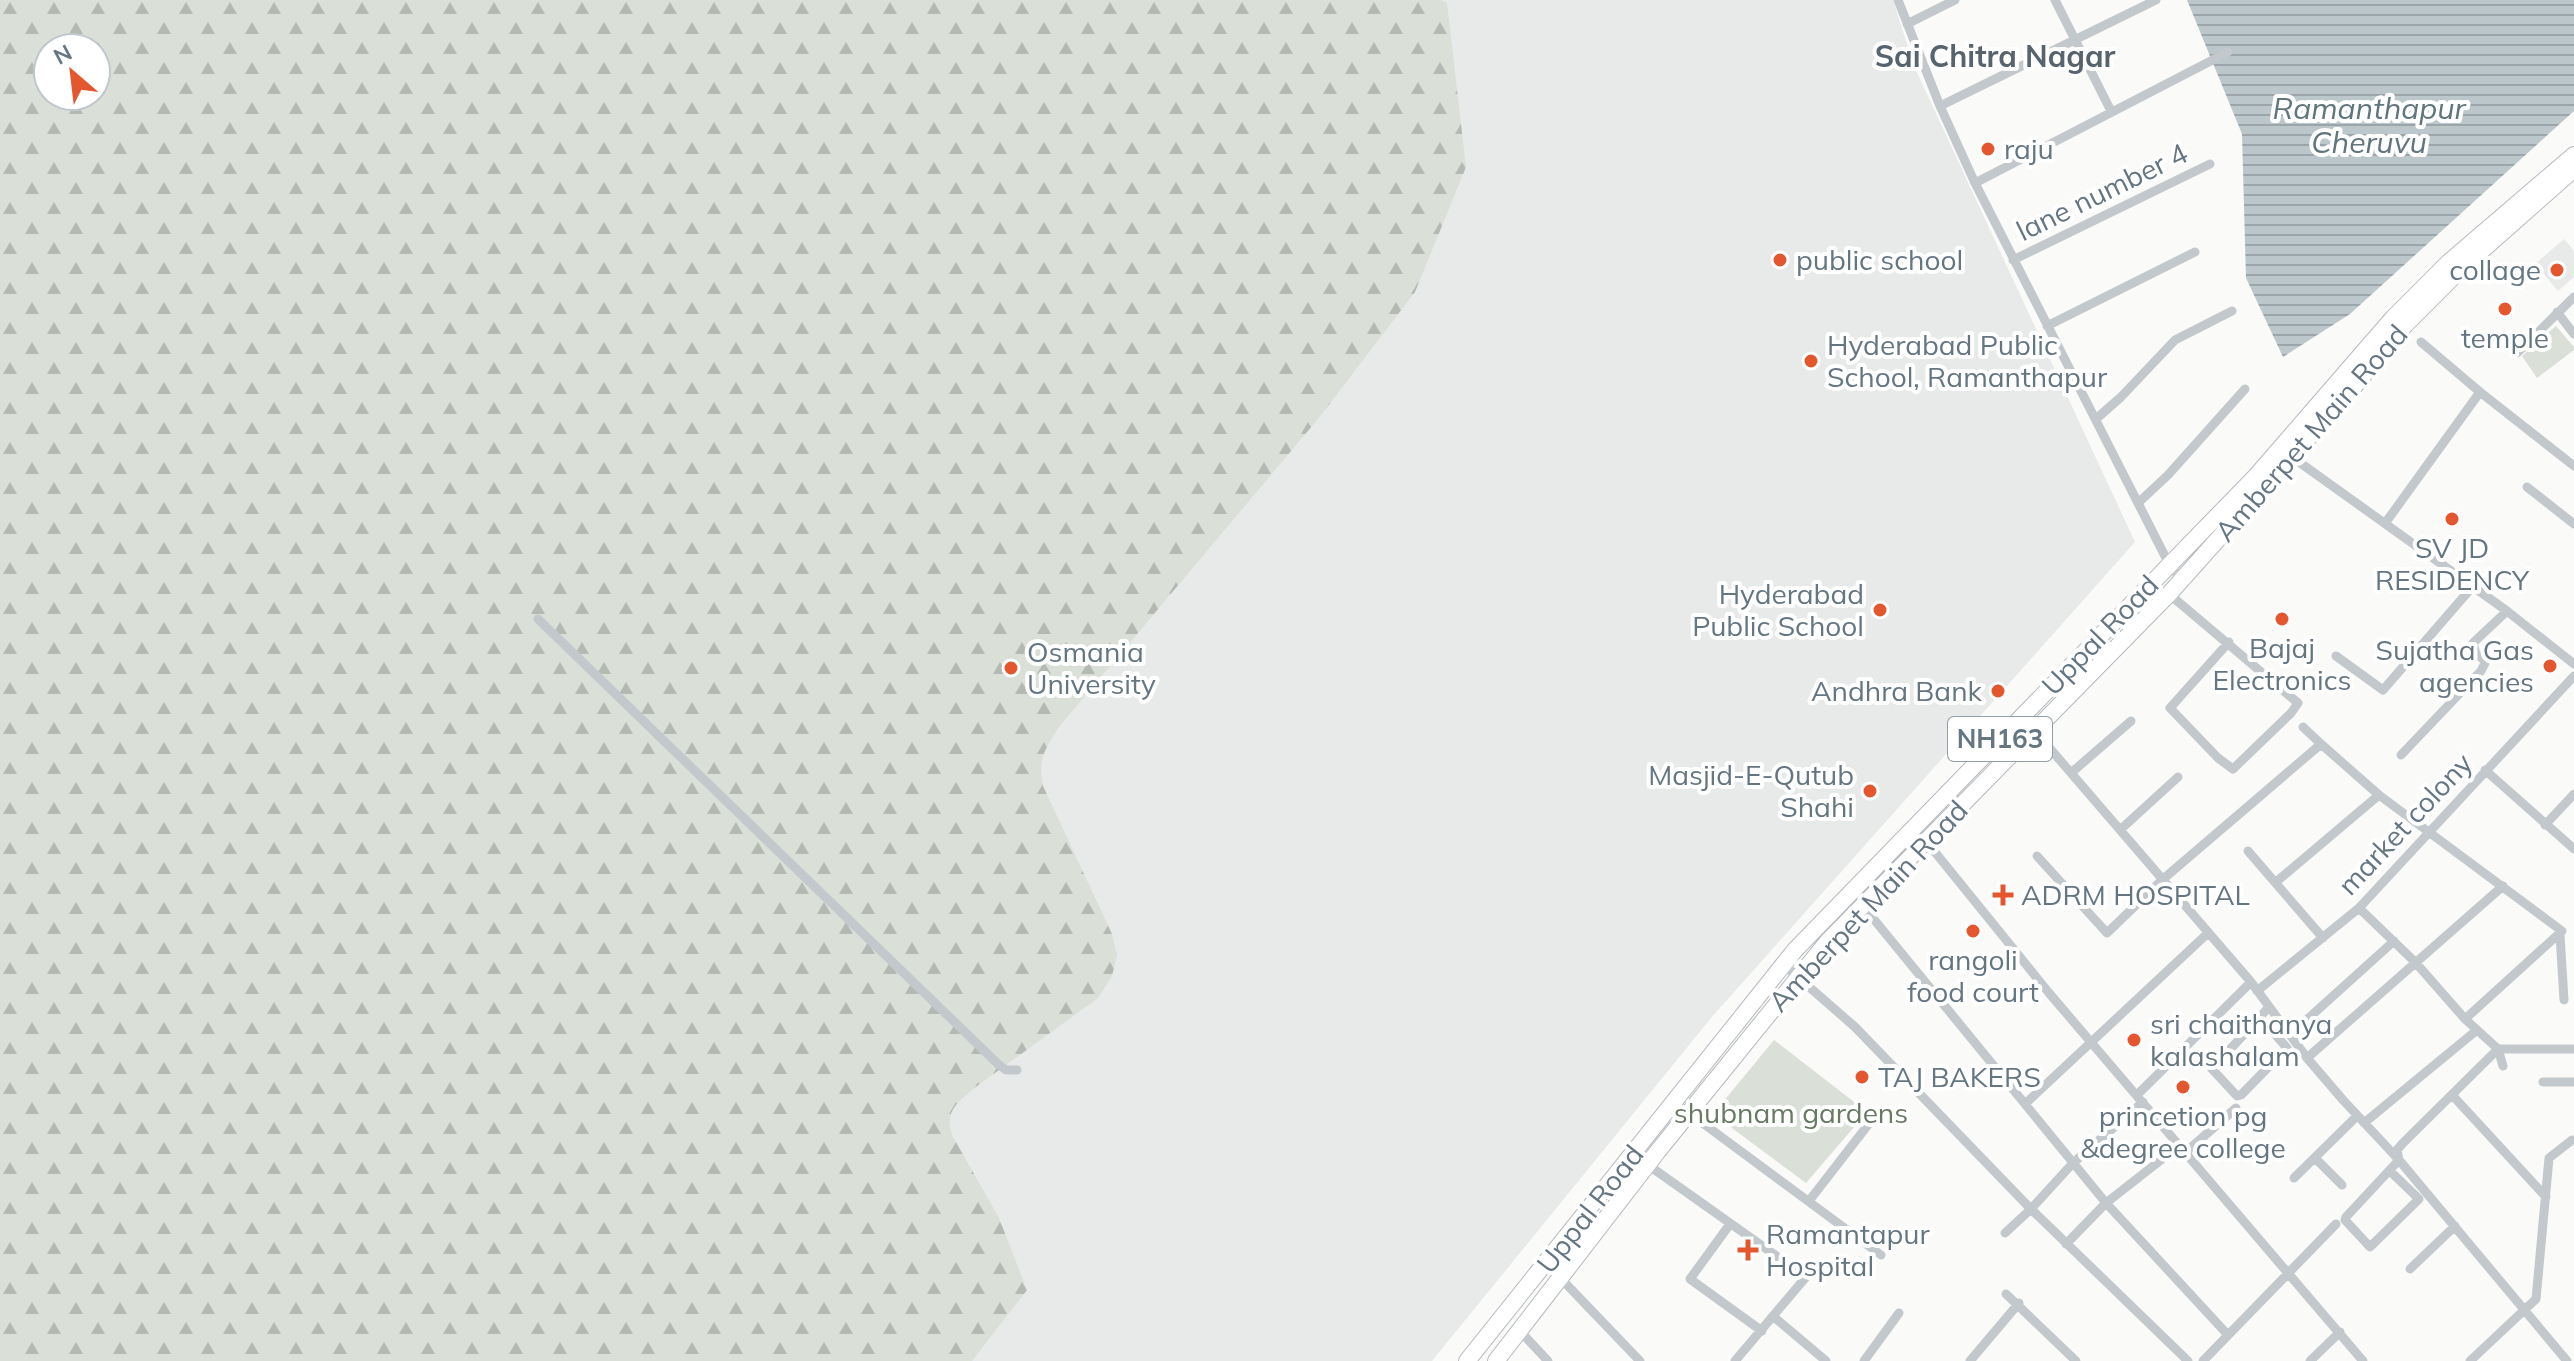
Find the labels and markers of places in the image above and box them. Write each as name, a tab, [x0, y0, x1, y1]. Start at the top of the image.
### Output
place label: raju	[2004, 131, 2054, 166]
marker: raju	[1979, 140, 1997, 158]
place label: public school	[1796, 242, 1963, 277]
marker: public school	[1771, 251, 1789, 269]
place label: collage	[2449, 252, 2541, 287]
marker: collage	[2548, 261, 2566, 279]
marker: temple	[2496, 300, 2514, 318]
place label: temple	[2461, 320, 2549, 355]
place label: Hyderabad Public School, Ramanthapur	[1827, 327, 2108, 394]
marker: Hyderabad Public School, Ramanthapur	[1802, 352, 1820, 370]
marker: SV JD RESIDENCY	[2443, 510, 2461, 528]
place label: SV JD RESIDENCY	[2375, 530, 2530, 597]
place label: Hyderabad Public School	[1692, 576, 1864, 643]
marker: Hyderabad Public School	[1871, 601, 1889, 619]
marker: Bajaj Electronics	[2273, 610, 2291, 628]
place label: Bajaj Electronics	[2213, 630, 2351, 697]
place label: Sujatha Gas agencies	[2375, 632, 2534, 699]
place label: Osmania University	[1027, 634, 1156, 701]
marker: Sujatha Gas agencies	[2541, 657, 2559, 675]
marker: Osmania University	[1002, 659, 1020, 677]
place label: Andhra Bank	[1811, 673, 1983, 708]
marker: Andhra Bank	[1989, 682, 2007, 700]
place label: Masjid-E-Qutub Shahi	[1648, 757, 1854, 824]
marker: Masjid-E-Qutub Shahi	[1861, 782, 1879, 800]
place label: ADRM HOSPITAL	[2021, 877, 2250, 912]
marker: ADRM HOSPITAL	[1992, 884, 2014, 906]
marker: rangoli food court	[1964, 922, 1982, 940]
place label: rangoli food court	[1907, 942, 2039, 1009]
place label: sri chaithanya kalashalam	[2150, 1006, 2332, 1073]
marker: sri chaithanya kalashalam	[2125, 1031, 2143, 1049]
place label: TAJ BAKERS	[1878, 1059, 2041, 1094]
marker: TAJ BAKERS	[1853, 1068, 1871, 1086]
marker: princetion pg &degree college	[2174, 1078, 2192, 1096]
place label: princetion pg &degree college	[2080, 1098, 2286, 1165]
place label: Ramantapur Hospital	[1766, 1216, 1930, 1283]
marker: Ramantapur Hospital	[1737, 1239, 1759, 1261]

